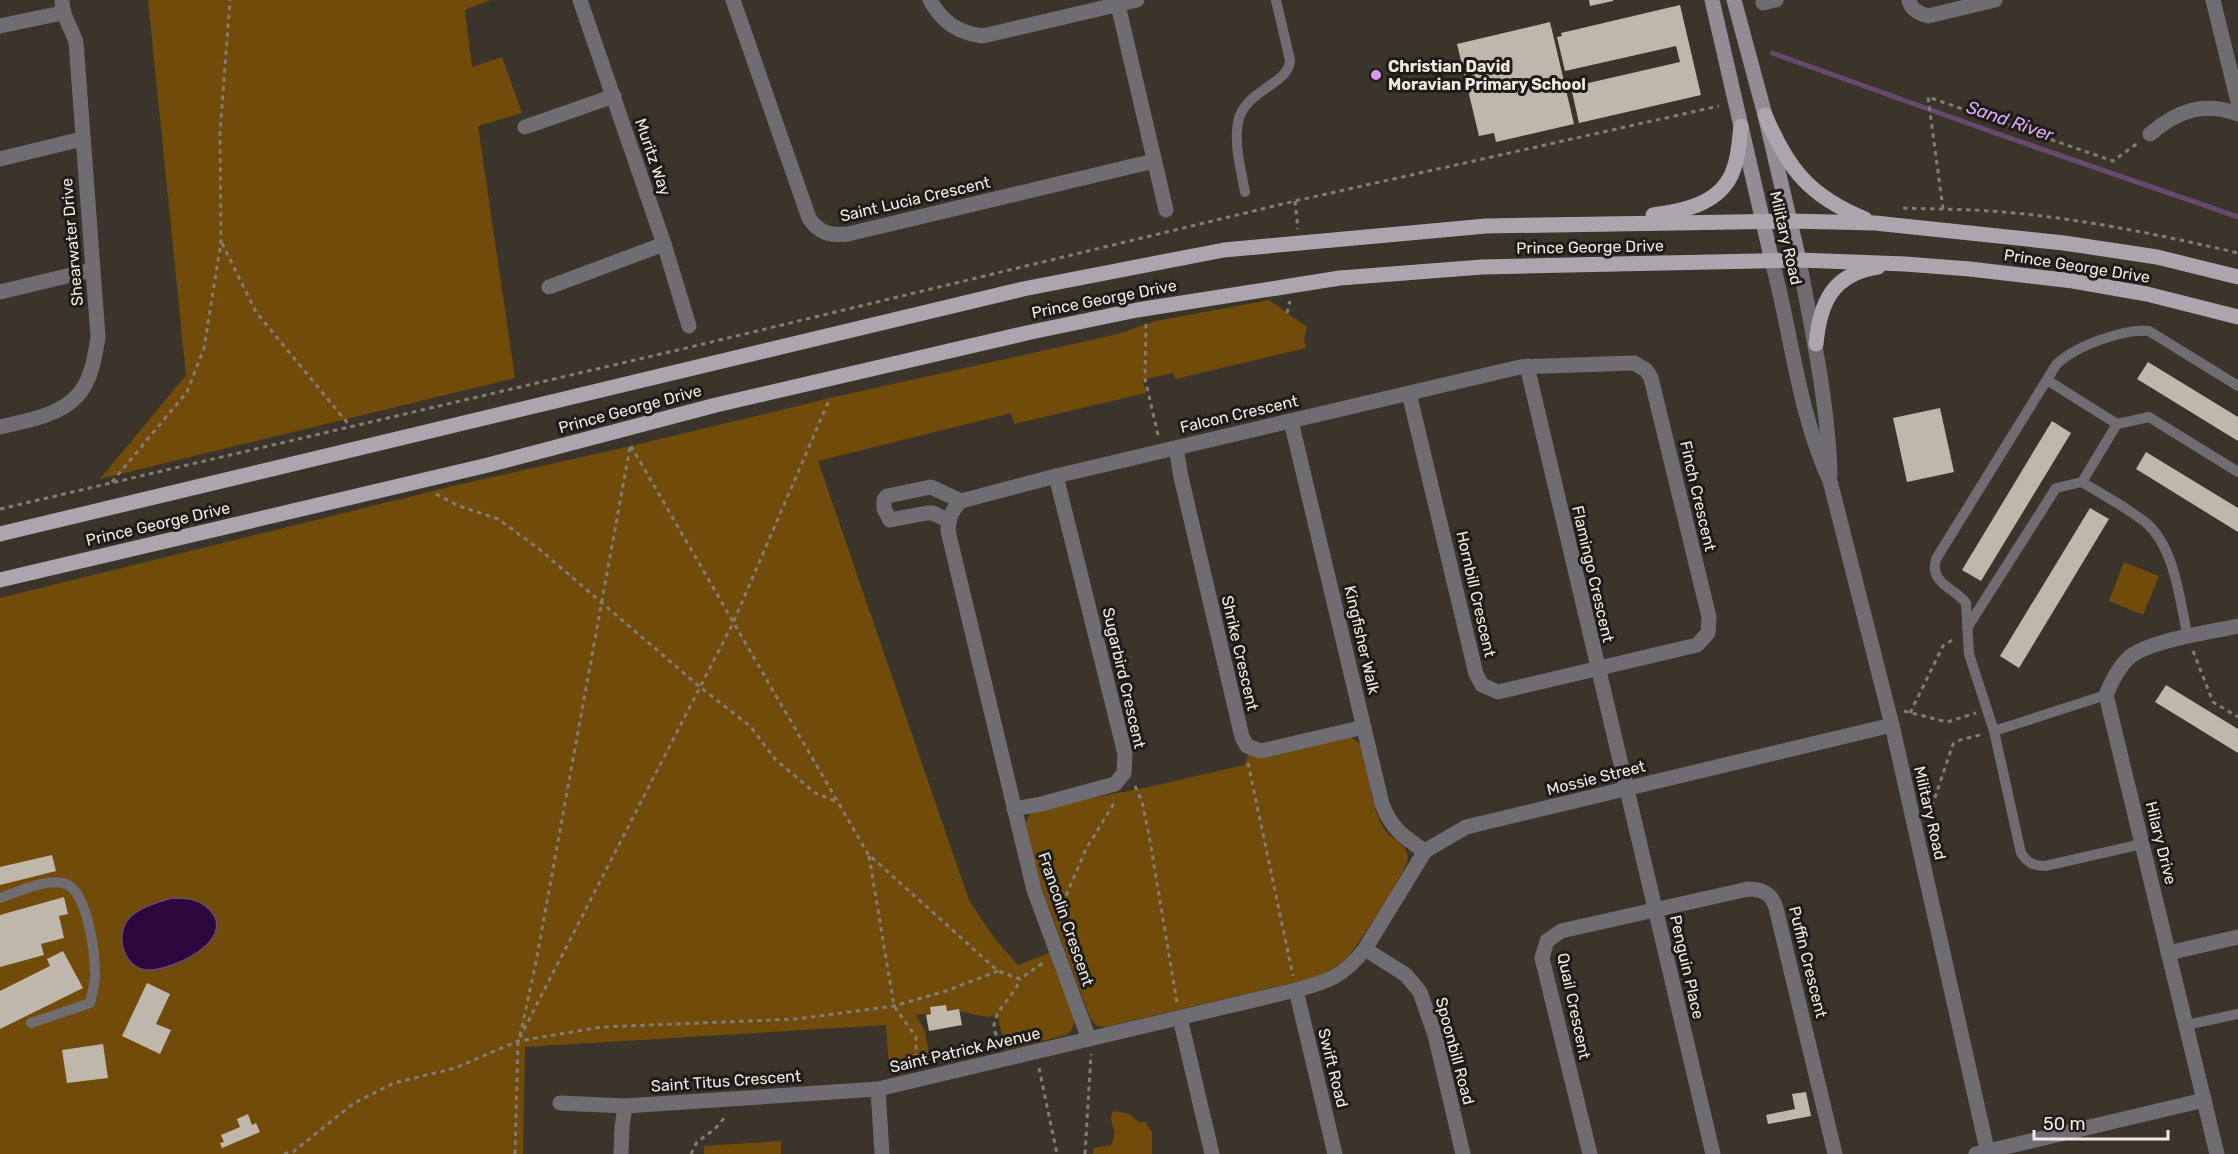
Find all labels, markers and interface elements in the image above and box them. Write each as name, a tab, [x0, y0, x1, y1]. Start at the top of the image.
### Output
place label: Christian David Moravian Primary School	[1388, 57, 1586, 94]
marker: Christian David Moravian Primary School	[1369, 68, 1383, 82]
water label: Sand River	[1964, 96, 2057, 146]
street label: Muritz Way	[631, 116, 675, 198]
street label: Saint Lucia Crescent	[838, 172, 992, 226]
street label: Shearwater Drive	[57, 177, 87, 307]
street label: Military Road	[1766, 189, 1806, 287]
street label: Prince George Drive	[1516, 236, 1664, 258]
street label: Prince George Drive	[2003, 245, 2151, 287]
street label: Prince George Drive	[1030, 276, 1178, 322]
street label: Prince George Drive	[556, 381, 704, 437]
street label: Falcon Crescent	[1178, 391, 1300, 437]
street label: Finch Crescent	[1676, 439, 1720, 553]
street label: Prince George Drive	[84, 498, 232, 550]
street label: Flamingo Crescent	[1568, 504, 1618, 644]
street label: Hornbill Crescent	[1452, 529, 1500, 659]
street label: Kingfisher Walk	[1340, 584, 1384, 697]
street label: Shrike Crescent	[1218, 594, 1262, 712]
street label: Sugarbird Crescent	[1099, 606, 1149, 750]
street label: Mossie Street	[1545, 757, 1647, 799]
street label: Military Road	[1910, 764, 1950, 862]
street label: Hilary Drive	[2142, 799, 2180, 887]
street label: Francolin Crescent	[1034, 850, 1098, 988]
street label: Puffin Crescent	[1785, 904, 1831, 1020]
street label: Penguin Place	[1666, 913, 1708, 1021]
street label: Quail Crescent	[1553, 951, 1595, 1061]
street label: Spoonbill Road	[1432, 995, 1478, 1107]
street label: Saint Patrick Avenue	[888, 1023, 1042, 1077]
street label: Swift Road	[1314, 1026, 1352, 1110]
street label: Saint Titus Crescent	[650, 1066, 802, 1096]
scale bar	[2034, 1103, 2168, 1141]
text: 50 m	[2043, 1113, 2086, 1135]

